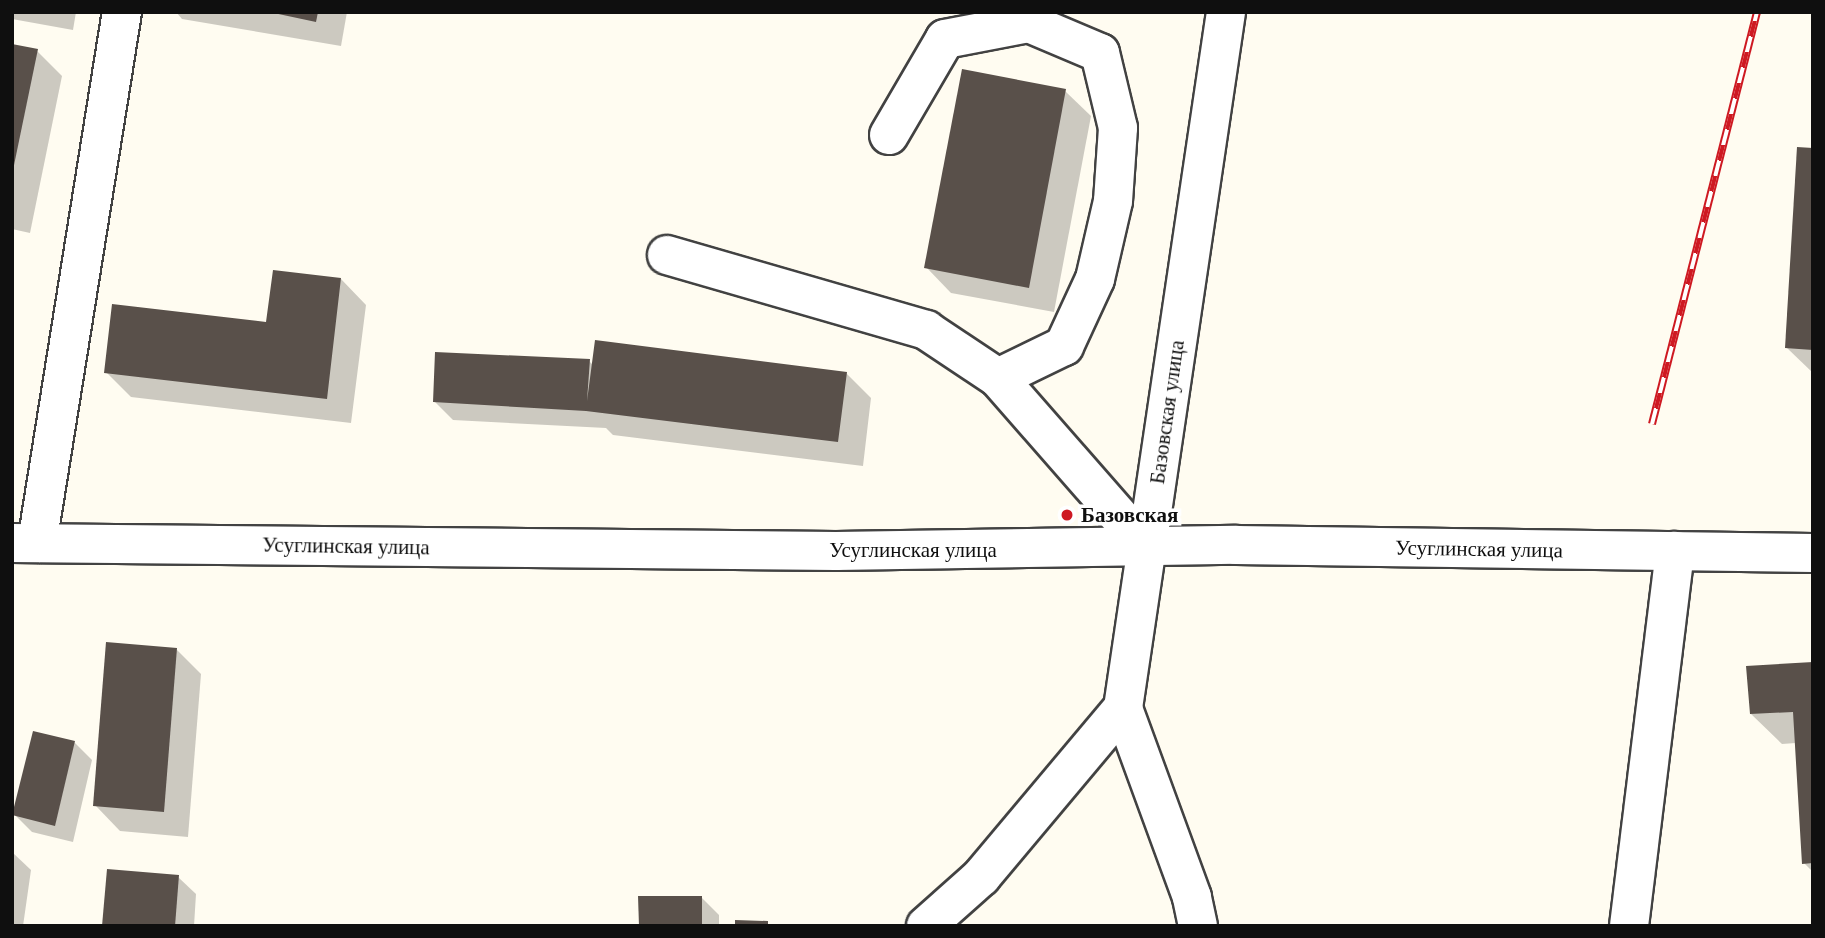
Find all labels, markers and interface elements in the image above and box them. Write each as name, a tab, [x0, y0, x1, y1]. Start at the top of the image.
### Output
street label: Базовская улица	[1144, 338, 1190, 486]
place label: Базовская	[1081, 502, 1178, 528]
marker: Базовская	[1059, 507, 1075, 523]
street label: Усуглинская улица	[262, 532, 430, 560]
street label: Усуглинская улица	[1395, 535, 1563, 563]
street label: Усуглинская улица	[829, 537, 997, 563]

